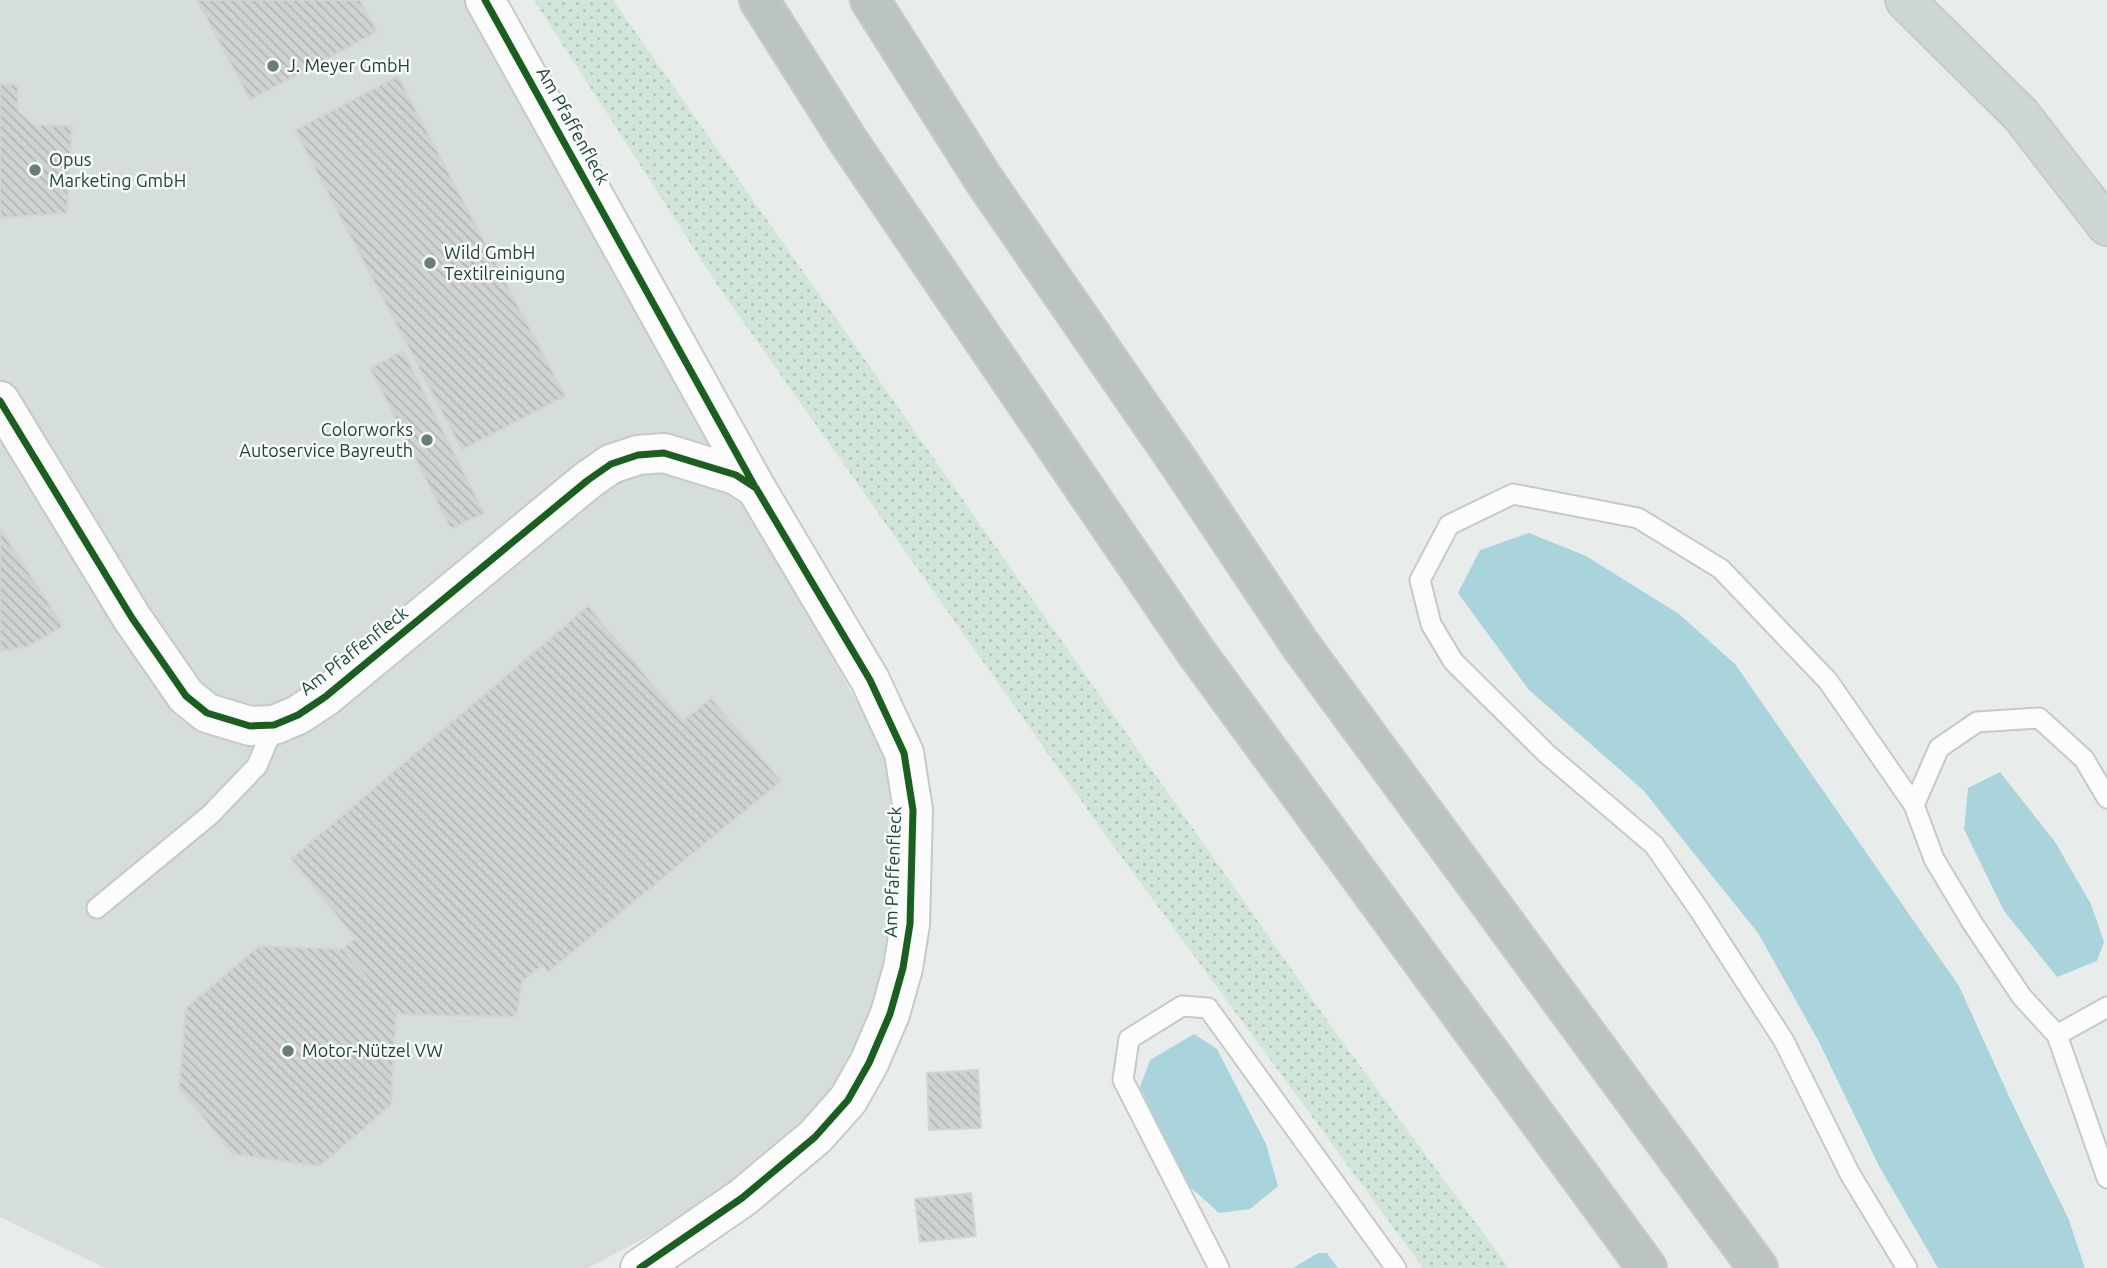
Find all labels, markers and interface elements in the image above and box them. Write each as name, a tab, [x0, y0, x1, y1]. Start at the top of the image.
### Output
place label: J. Meyer GmbH	[287, 55, 410, 75]
marker: J. Meyer GmbH	[265, 58, 281, 74]
street label: Am Pfaffenfleck	[533, 63, 614, 188]
place label: Opus Marketing GmbH	[49, 149, 186, 190]
marker: Opus Marketing GmbH	[27, 162, 43, 178]
place label: Wild GmbH Textilreinigung	[444, 242, 565, 283]
marker: Wild GmbH Textilreinigung	[422, 255, 438, 271]
place label: Colorworks Autoservice Bayreuth	[239, 419, 413, 460]
marker: Colorworks Autoservice Bayreuth	[419, 432, 435, 448]
street label: Am Pfaffenfleck	[296, 602, 411, 698]
street label: Am Pfaffenfleck	[880, 806, 904, 938]
place label: Motor-Nützel VW	[302, 1040, 443, 1060]
marker: Motor-Nützel VW	[280, 1043, 296, 1059]

